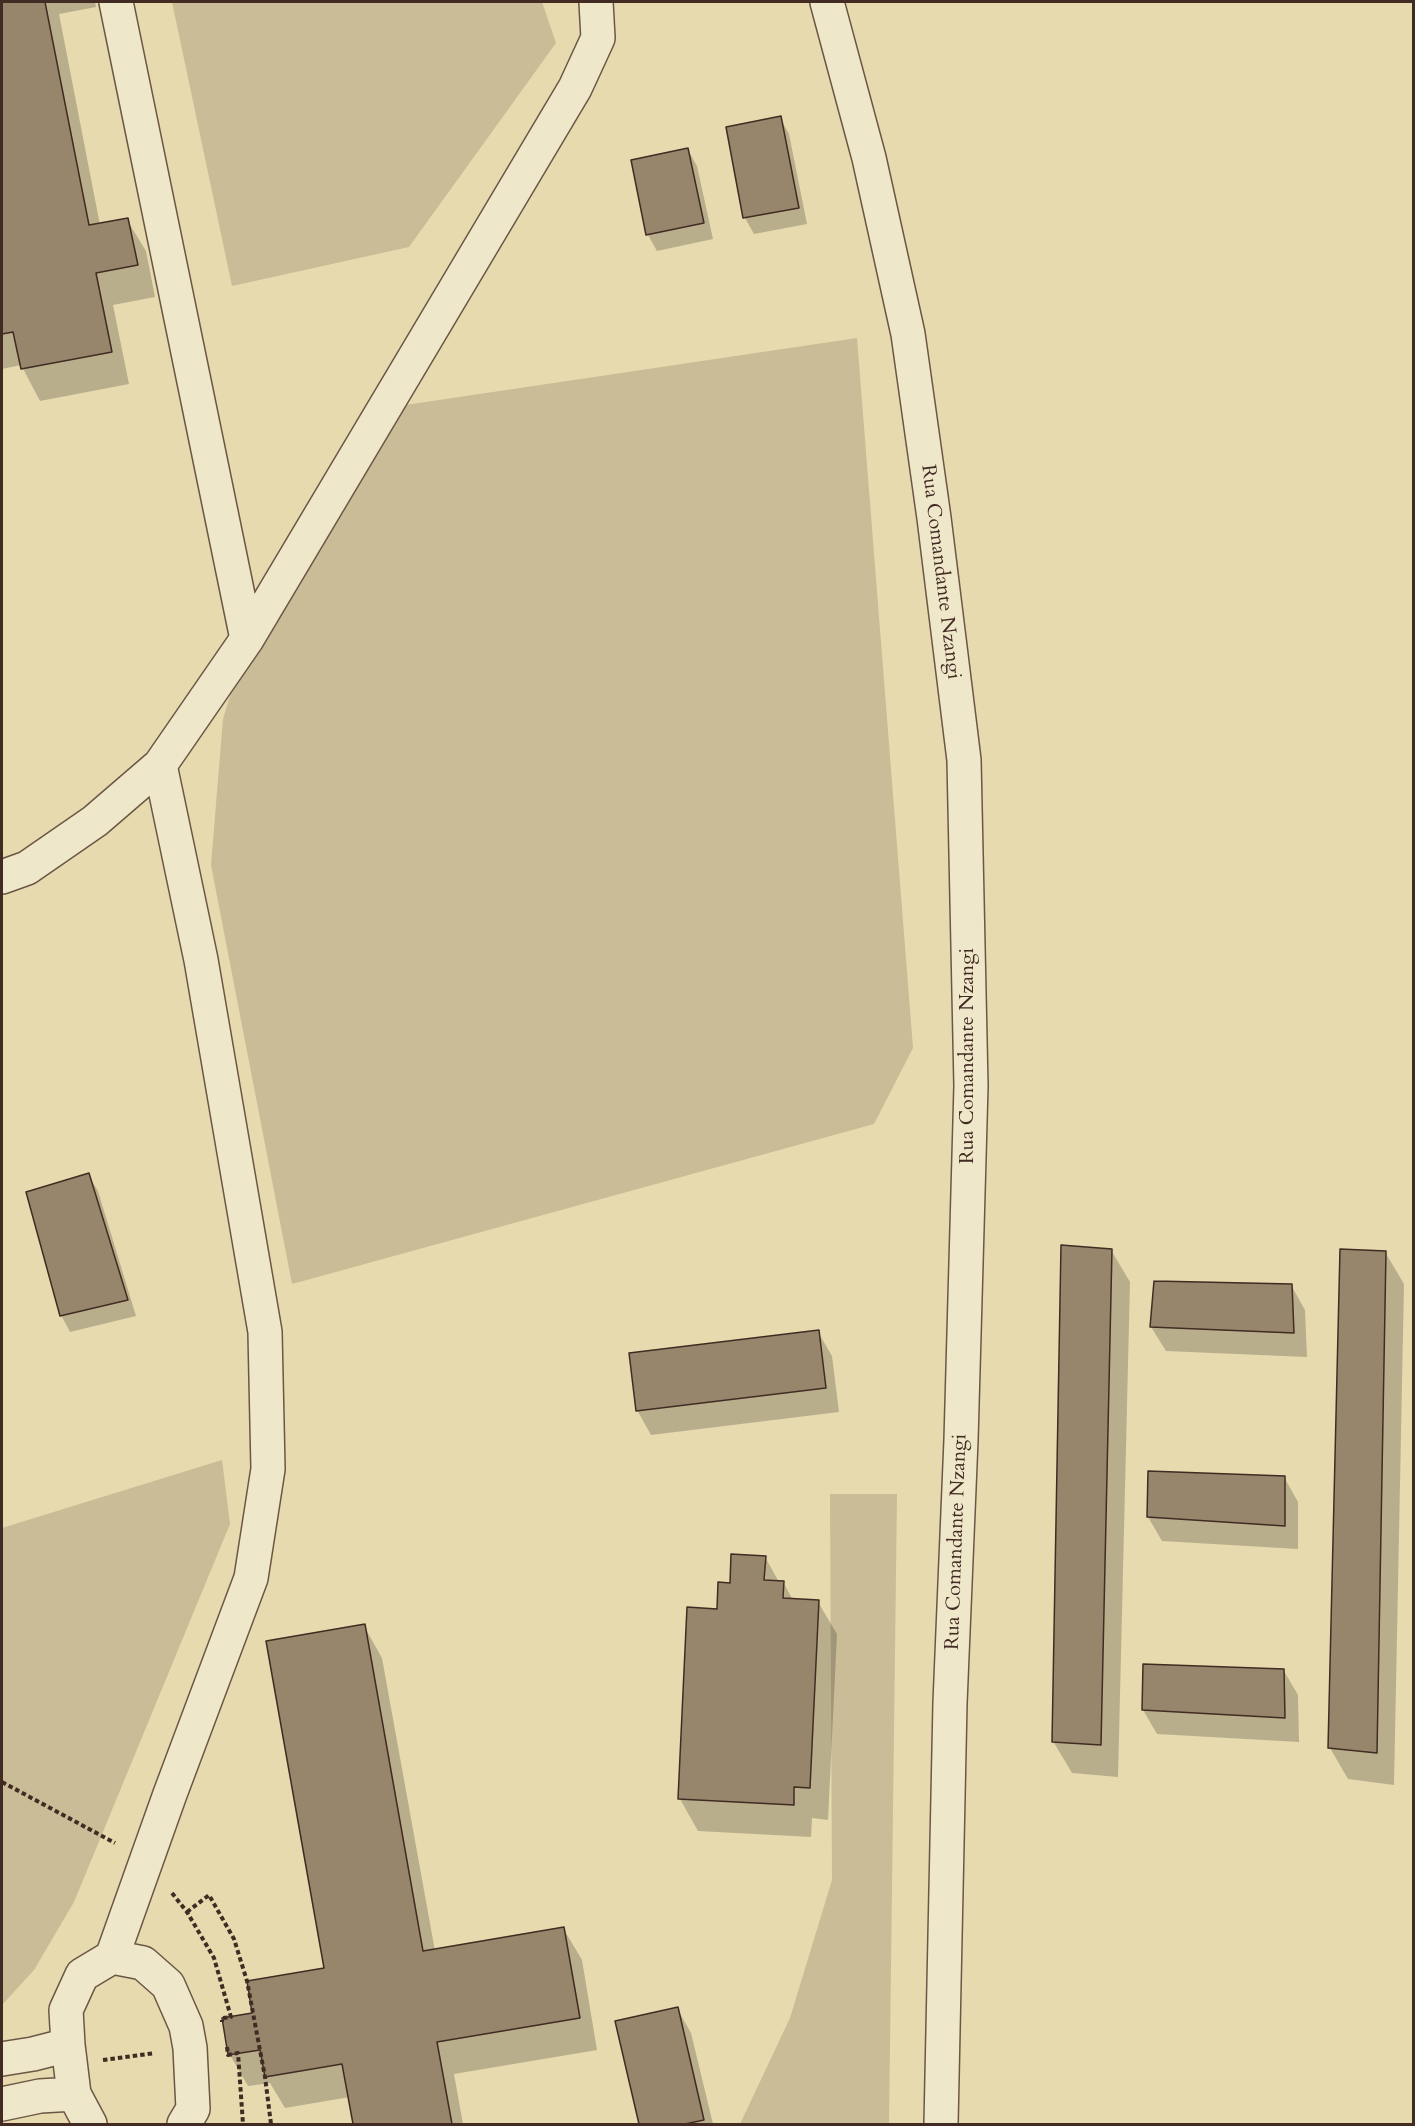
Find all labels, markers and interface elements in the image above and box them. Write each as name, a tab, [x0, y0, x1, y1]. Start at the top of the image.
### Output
street label: Rua Comandante Nzangi	[915, 463, 965, 681]
street label: Rua Comandante Nzangi	[956, 948, 980, 1164]
street label: Rua Comandante Nzangi	[941, 1434, 973, 1650]

